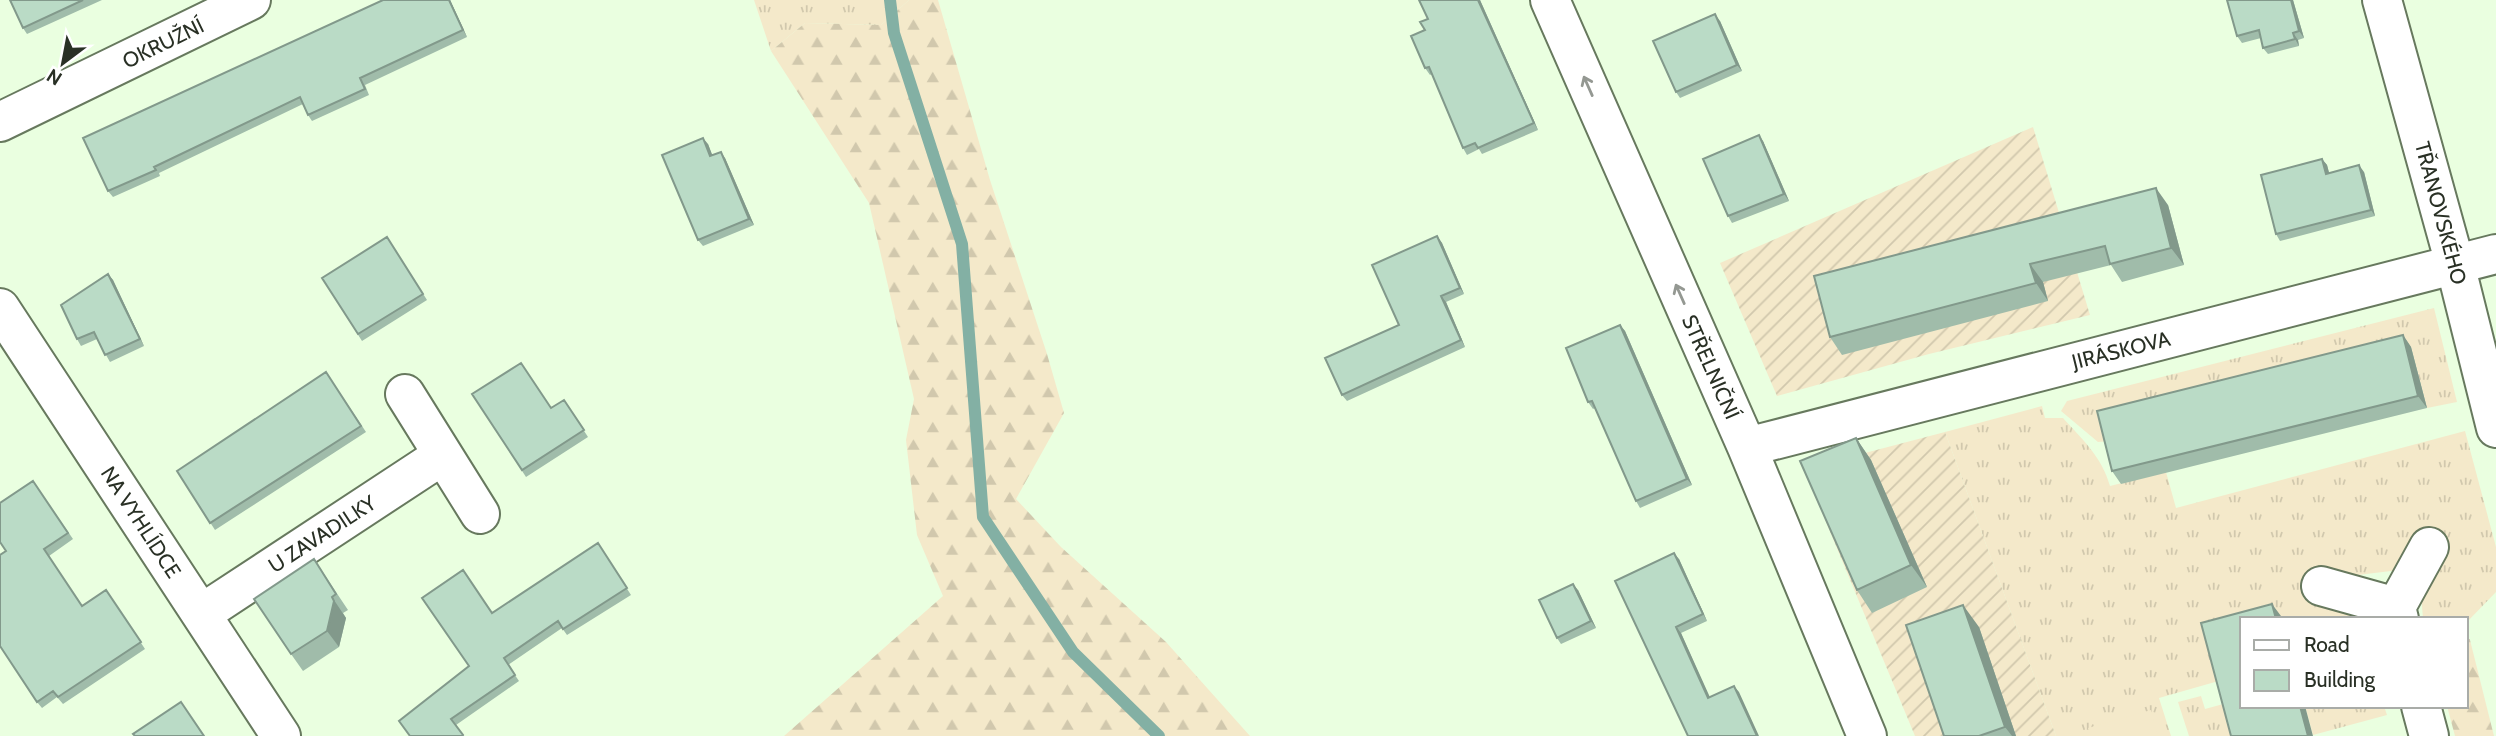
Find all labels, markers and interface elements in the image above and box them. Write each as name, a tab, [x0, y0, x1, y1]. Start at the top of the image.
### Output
street label: OKRUŽNÍ	[118, 12, 208, 73]
north arrow	[28, 28, 98, 98]
text: N	[42, 64, 66, 90]
one-way arrow	[1581, 76, 1594, 97]
street label: TŘANOVSKÉHO	[2410, 138, 2473, 287]
one-way arrow	[1673, 284, 1686, 306]
street label: STŘELNIČNÍ	[1677, 311, 1746, 423]
street label: JIRÁSKOVA	[2068, 326, 2173, 375]
street label: NA VYHLÍDCE	[96, 462, 186, 582]
street label: U ZAVADILKY	[264, 489, 381, 578]
legend	[2240, 617, 2468, 708]
text: Road	[2304, 632, 2350, 657]
text: Building	[2304, 667, 2376, 692]

